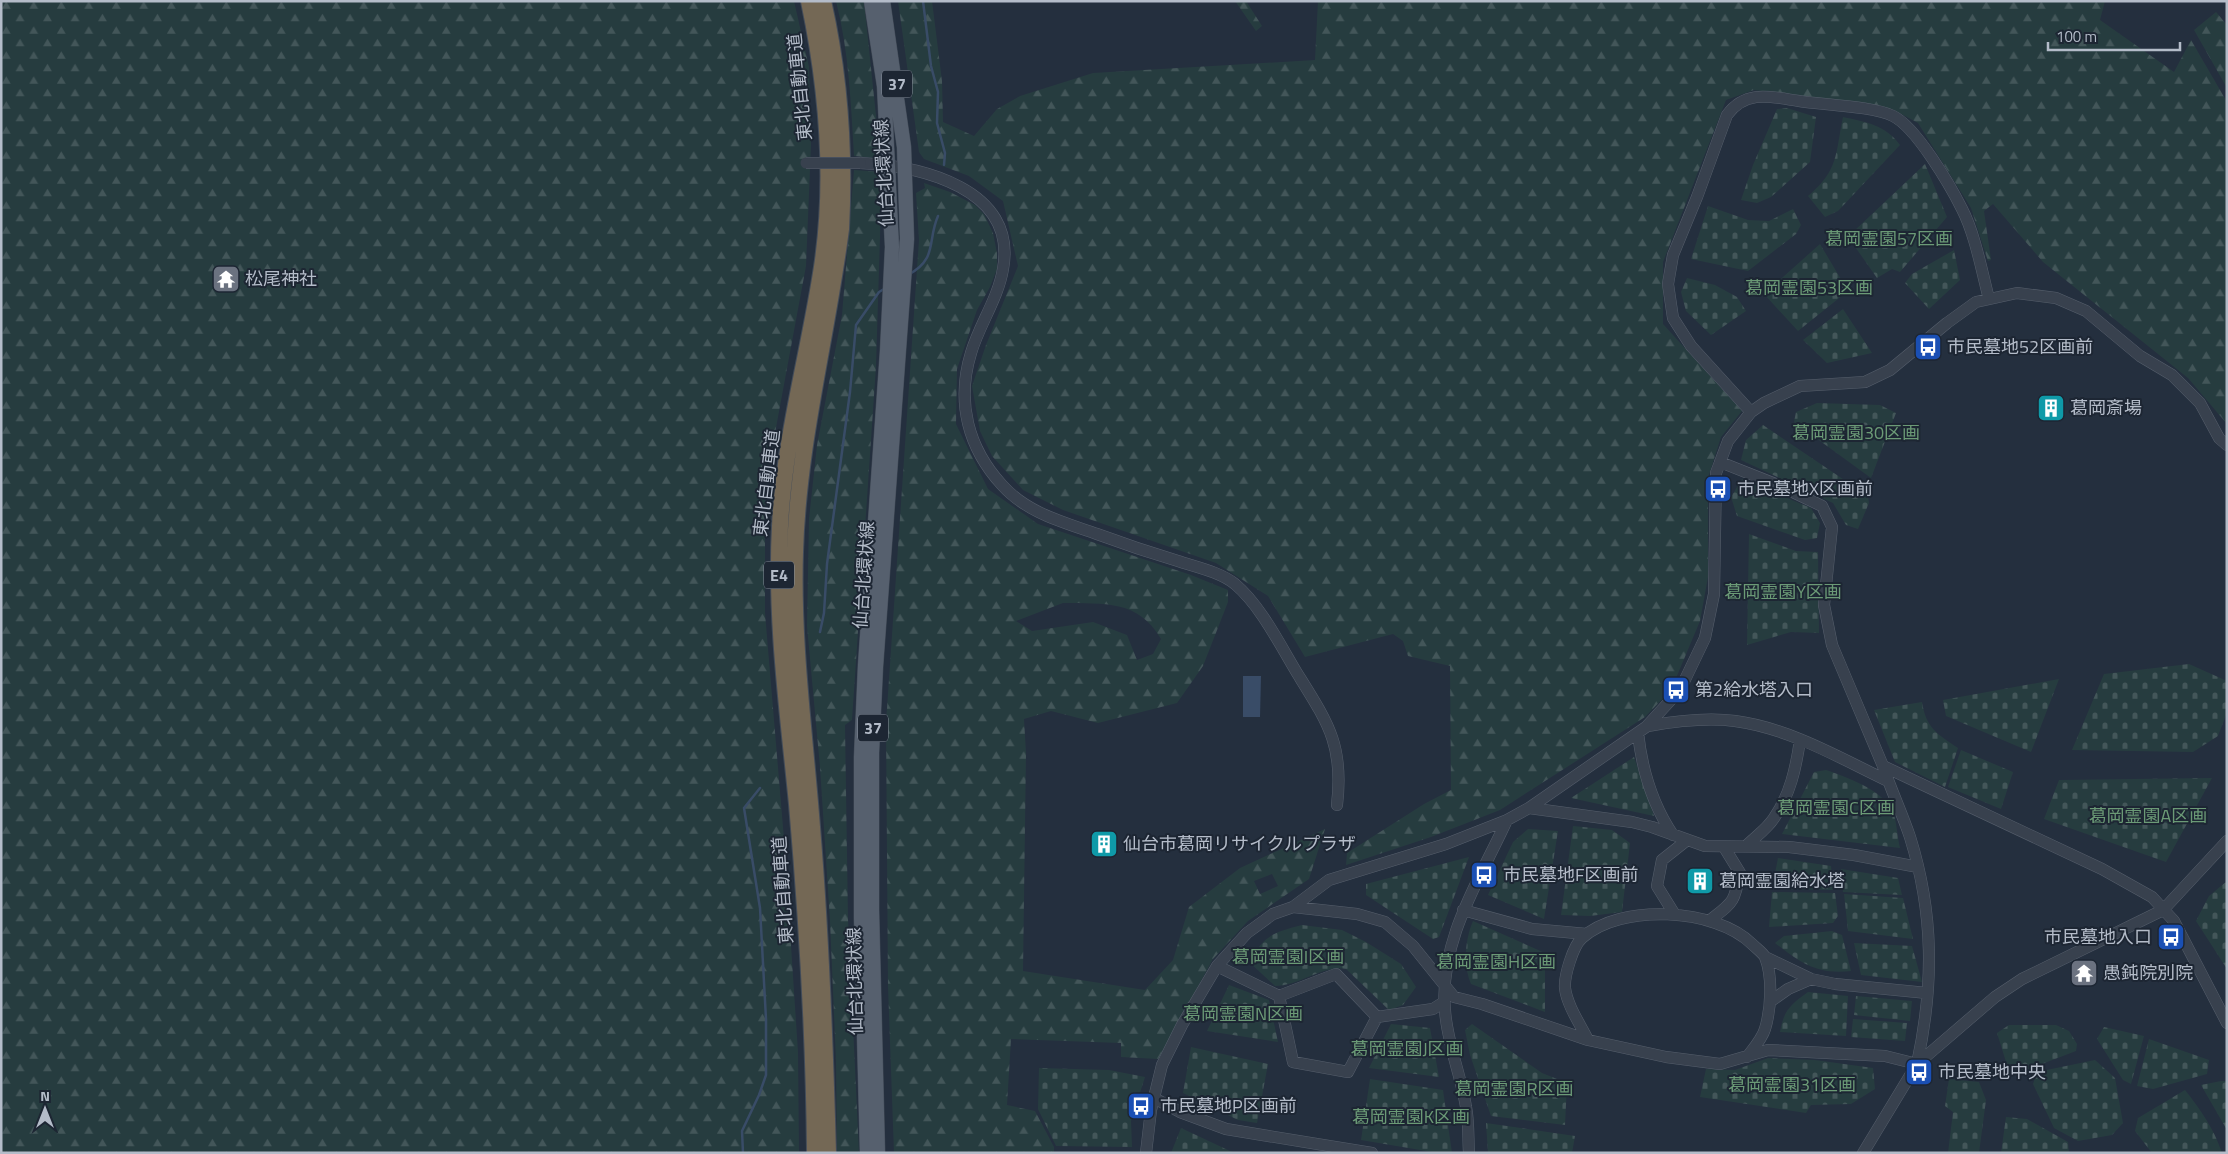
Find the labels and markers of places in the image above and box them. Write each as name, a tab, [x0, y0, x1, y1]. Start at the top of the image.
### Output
temple icon: 松尾神社	[211, 264, 241, 294]
place label: 松尾神社	[245, 265, 317, 292]
bus stop icon: 市民墓地52区画前	[1913, 332, 1943, 362]
place label: 市民墓地52区画前	[1947, 333, 2093, 360]
building icon: 葛岡斎場	[2036, 393, 2066, 423]
place label: 葛岡斎場	[2070, 394, 2142, 421]
bus stop icon: 市民墓地X区画前	[1703, 474, 1733, 504]
place label: 市民墓地X区画前	[1737, 475, 1873, 502]
bus stop icon: 第2給水塔入口	[1661, 675, 1691, 705]
place label: 第2給水塔入口	[1695, 676, 1813, 703]
building icon: 仙台市葛岡リサイクルプラザ	[1089, 829, 1119, 859]
place label: 仙台市葛岡リサイクルプラザ	[1123, 830, 1356, 857]
bus stop icon: 市民墓地F区画前	[1469, 860, 1499, 890]
place label: 市民墓地F区画前	[1503, 861, 1638, 888]
building icon: 葛岡霊園給水塔	[1685, 866, 1715, 896]
place label: 葛岡霊園給水塔	[1719, 867, 1845, 894]
bus stop icon: 市民墓地入口	[2156, 922, 2186, 952]
place label: 市民墓地入口	[2044, 923, 2152, 950]
temple icon: 愚鈍院別院	[2069, 958, 2099, 988]
place label: 愚鈍院別院	[2103, 959, 2193, 986]
bus stop icon: 市民墓地中央	[1904, 1057, 1934, 1087]
place label: 市民墓地中央	[1938, 1058, 2046, 1085]
bus stop icon: 市民墓地P区画前	[1126, 1091, 1156, 1121]
place label: 市民墓地P区画前	[1160, 1092, 1297, 1119]

